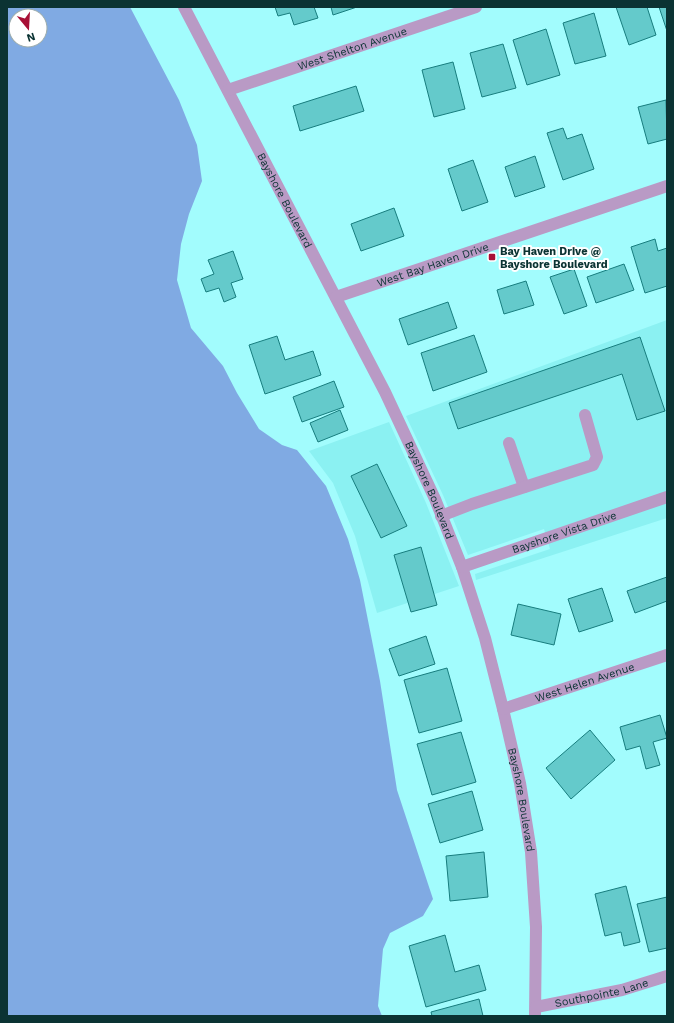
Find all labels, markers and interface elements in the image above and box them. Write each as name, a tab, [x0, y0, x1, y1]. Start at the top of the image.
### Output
north arrow	[8, 8, 48, 48]
street label: West Shelton Avenue	[296, 24, 409, 73]
text: N	[25, 30, 37, 44]
street label: Bayshore Boulevard	[255, 150, 315, 250]
street label: West Bay Haven Drive	[375, 240, 490, 289]
place label: Bay Haven Drive @ Bayshore Boulevard	[500, 245, 608, 271]
marker: Bay Haven Drive @ Bayshore Boulevard	[487, 252, 497, 262]
street label: Bayshore Boulevard	[402, 439, 457, 541]
street label: Bayshore Vista Drive	[510, 508, 618, 556]
street label: West Helen Avenue	[533, 660, 636, 705]
street label: Bayshore Boulevard	[506, 746, 537, 853]
street label: Southpointe Lane	[553, 976, 650, 1010]

